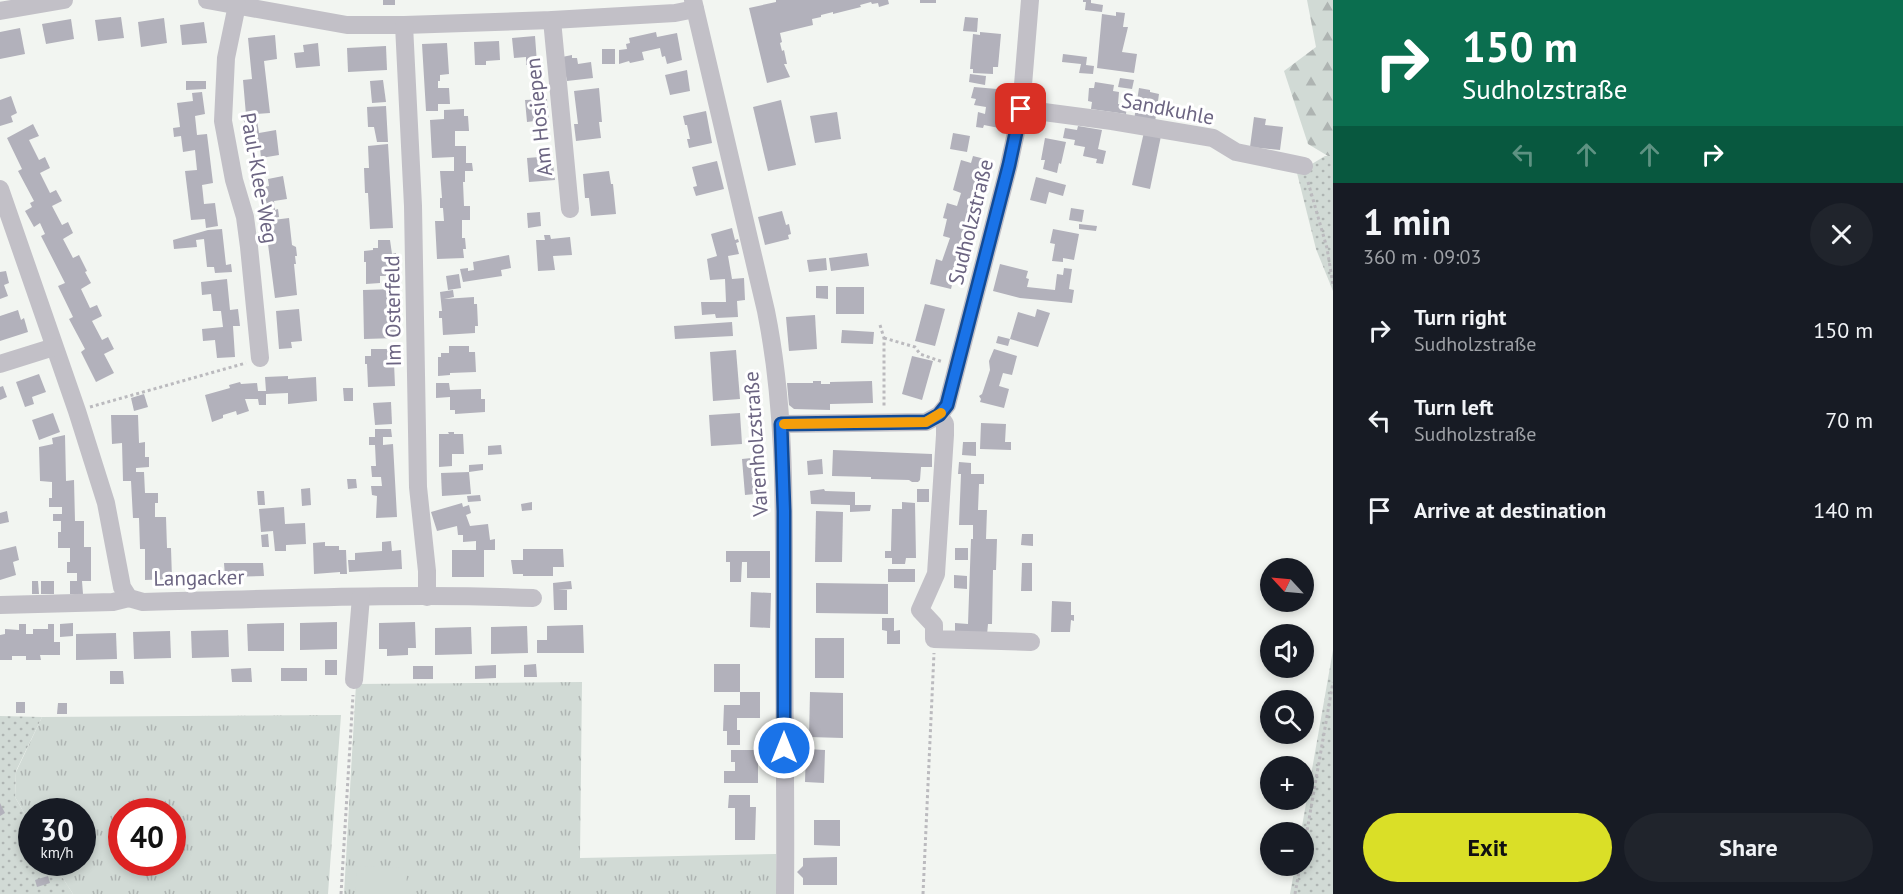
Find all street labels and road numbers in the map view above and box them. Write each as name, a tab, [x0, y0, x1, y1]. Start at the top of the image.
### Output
street label: Am Hosiepen	[519, 56, 558, 178]
street label: Sandkuhle	[1119, 86, 1217, 131]
street label: Paul-Klee-Weg	[235, 110, 284, 245]
street label: Sudholzstraße	[942, 156, 999, 288]
street label: Im Osterfeld	[378, 255, 407, 367]
street label: Varenholzstraße	[737, 371, 774, 519]
street label: Langacker	[153, 563, 245, 592]

